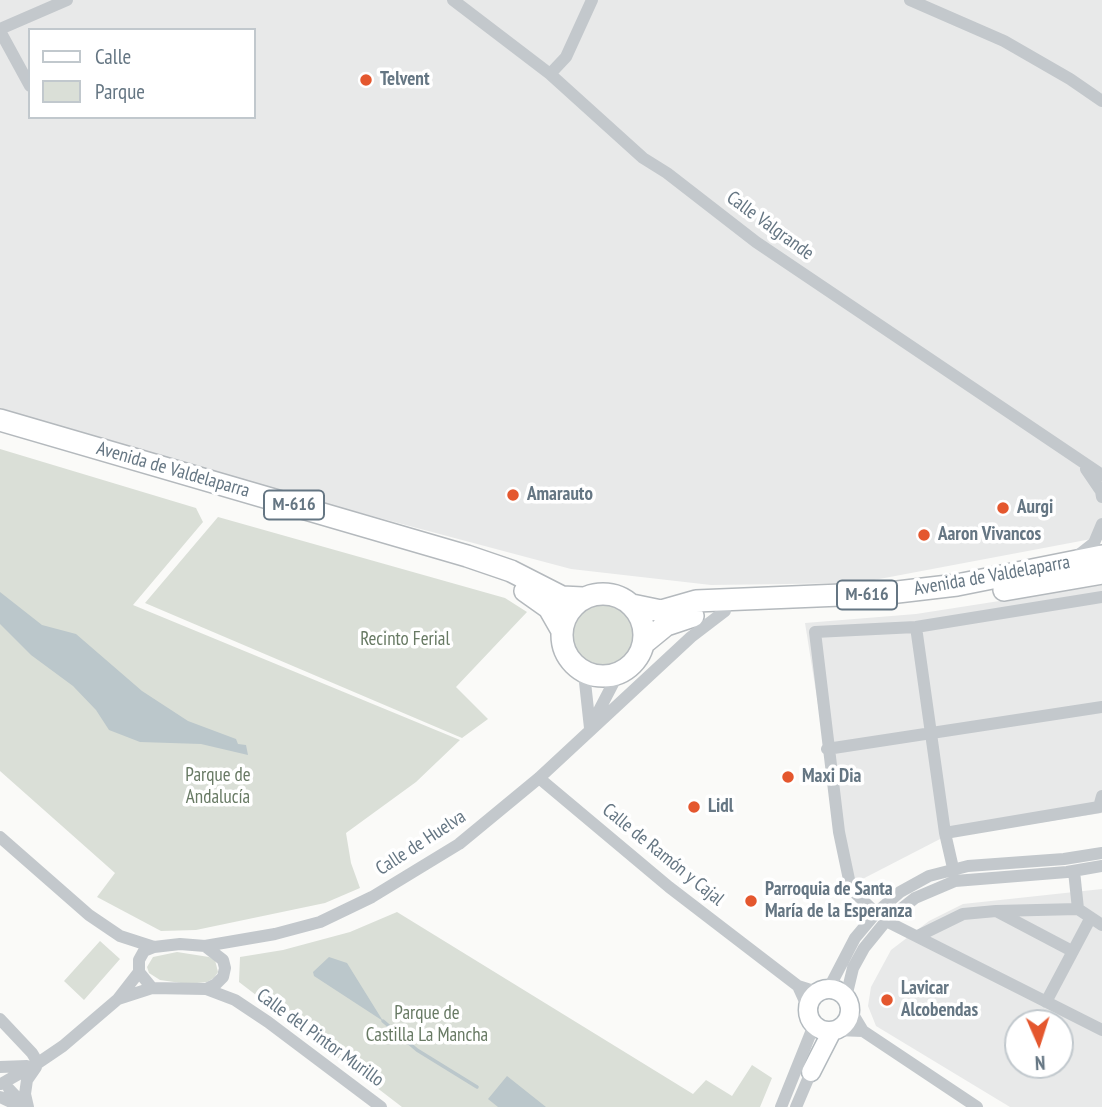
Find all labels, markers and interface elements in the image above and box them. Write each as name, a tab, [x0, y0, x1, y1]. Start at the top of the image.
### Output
legend	[28, 28, 256, 119]
text: Calle	[95, 43, 131, 70]
place label: Telvent	[380, 69, 429, 91]
marker: Telvent	[358, 72, 374, 88]
text: Parque	[95, 78, 145, 105]
street label: Calle Valgrande	[722, 187, 818, 265]
street label: Avenida de Valdelaparra	[94, 437, 252, 503]
place label: Amarauto	[527, 484, 593, 506]
marker: Amarauto	[505, 487, 521, 503]
road number: M-616	[264, 490, 324, 520]
place label: Aurgi	[1017, 497, 1053, 519]
marker: Aurgi	[995, 500, 1011, 516]
place label: Aaron Vivancos	[938, 524, 1041, 546]
marker: Aaron Vivancos	[916, 527, 932, 543]
street label: Avenida de Valdelaparra	[912, 551, 1072, 601]
road number: M-616	[837, 580, 897, 610]
park label: Recinto Ferial	[360, 629, 450, 651]
park label: Parque de Andalucía	[185, 765, 251, 809]
place label: Maxi Dia	[802, 766, 861, 788]
marker: Maxi Dia	[780, 769, 796, 785]
place label: Lidl	[708, 796, 733, 818]
street label: Calle de Ramón y Cajal	[598, 799, 728, 911]
marker: Lidl	[686, 799, 702, 815]
street label: Calle de Huelva	[372, 806, 470, 880]
place label: Parroquia de Santa María de la Esperanza	[765, 879, 912, 923]
marker: Parroquia de Santa María de la Esperanza	[743, 893, 759, 909]
place label: Lavicar Alcobendas	[901, 978, 978, 1022]
street label: Calle del Pintor Murillo	[252, 984, 388, 1092]
marker: Lavicar Alcobendas	[879, 992, 895, 1008]
park label: Parque de Castilla La Mancha	[366, 1003, 488, 1047]
north arrow	[1004, 1009, 1074, 1079]
text: N	[1034, 1051, 1046, 1075]

